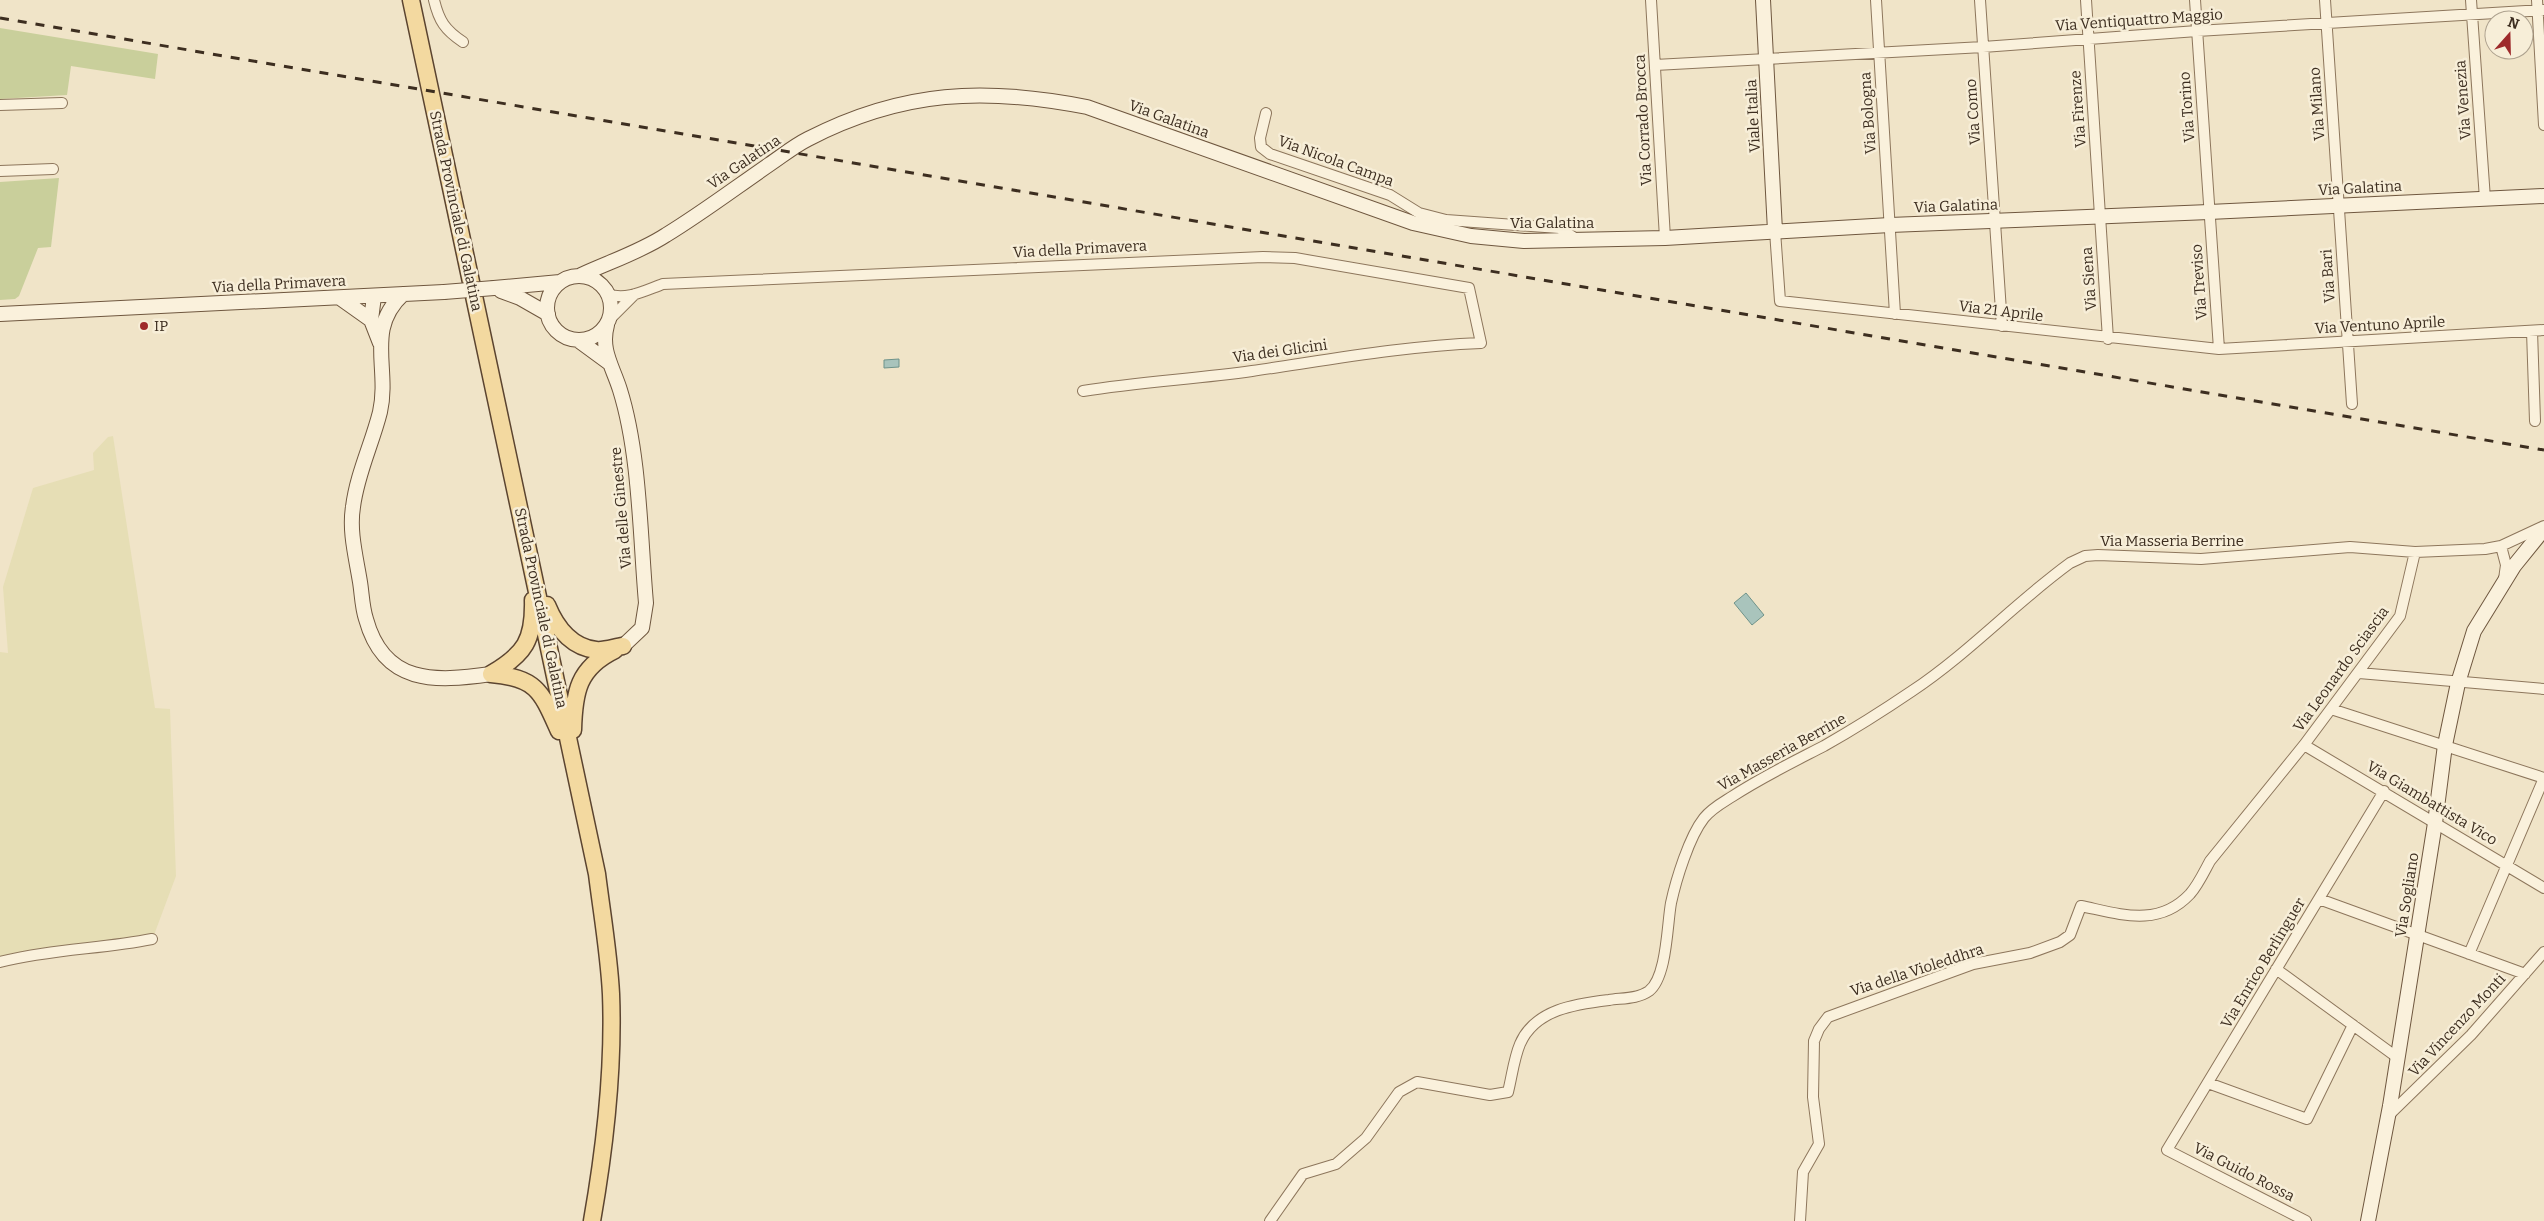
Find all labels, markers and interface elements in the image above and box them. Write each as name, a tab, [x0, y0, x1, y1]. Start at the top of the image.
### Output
street label: Via Ventiquattro Maggio	[2055, 5, 2223, 35]
north arrow	[2484, 10, 2534, 60]
text: N	[2505, 13, 2521, 33]
street label: Via Corrado Brocca	[1631, 54, 1655, 186]
street label: Via Venezia	[2451, 59, 2475, 141]
street label: Via Milano	[2305, 67, 2329, 141]
street label: Via Firenze	[2066, 70, 2090, 148]
street label: Via Bologna	[1856, 71, 1880, 155]
street label: Via Torino	[2176, 71, 2198, 143]
street label: Via Como	[1962, 78, 1984, 146]
street label: Viale Italia	[1742, 79, 1764, 153]
street label: Via Galatina	[1126, 96, 1212, 142]
street label: Strada Provinciale di Galatina	[426, 109, 486, 313]
street label: Via Galatina	[704, 131, 784, 193]
street label: Via Nicola Campa	[1276, 132, 1396, 190]
street label: Via Galatina	[2317, 177, 2403, 199]
street label: Via Galatina	[1914, 196, 1998, 216]
street label: Via Galatina	[1510, 214, 1594, 232]
street label: Via della Primavera	[1013, 237, 1147, 261]
street label: Via Treviso	[2187, 244, 2211, 320]
street label: Via Siena	[2078, 246, 2100, 312]
street label: Via Bari	[2317, 248, 2339, 303]
street label: Via della Primavera	[212, 272, 346, 296]
street label: Via 21 Aprile	[1958, 297, 2044, 325]
street label: Via Ventuno Aprile	[2314, 313, 2446, 337]
place label: IP	[154, 317, 168, 335]
marker: IP	[138, 320, 150, 332]
street label: Via dei Glicini	[1232, 335, 1329, 367]
street label: Via delle Ginestre	[607, 446, 635, 570]
street label: Strada Provinciale di Galatina	[511, 506, 571, 710]
street label: Via Masseria Berrine	[2100, 532, 2244, 550]
street label: Via Leonardo Sciascia	[2289, 603, 2393, 735]
street label: Via Masseria Berrine	[1715, 709, 1849, 795]
street label: Via Giambattista Vico	[2363, 757, 2501, 849]
street label: Via Sogliano	[2391, 851, 2423, 939]
street label: Via Enrico Berlinguer	[2217, 894, 2309, 1031]
street label: Via della Violeddhra	[1848, 940, 1986, 1000]
street label: Via Vincenzo Monti	[2405, 969, 2510, 1080]
street label: Via Guido Rossa	[2190, 1139, 2298, 1205]

